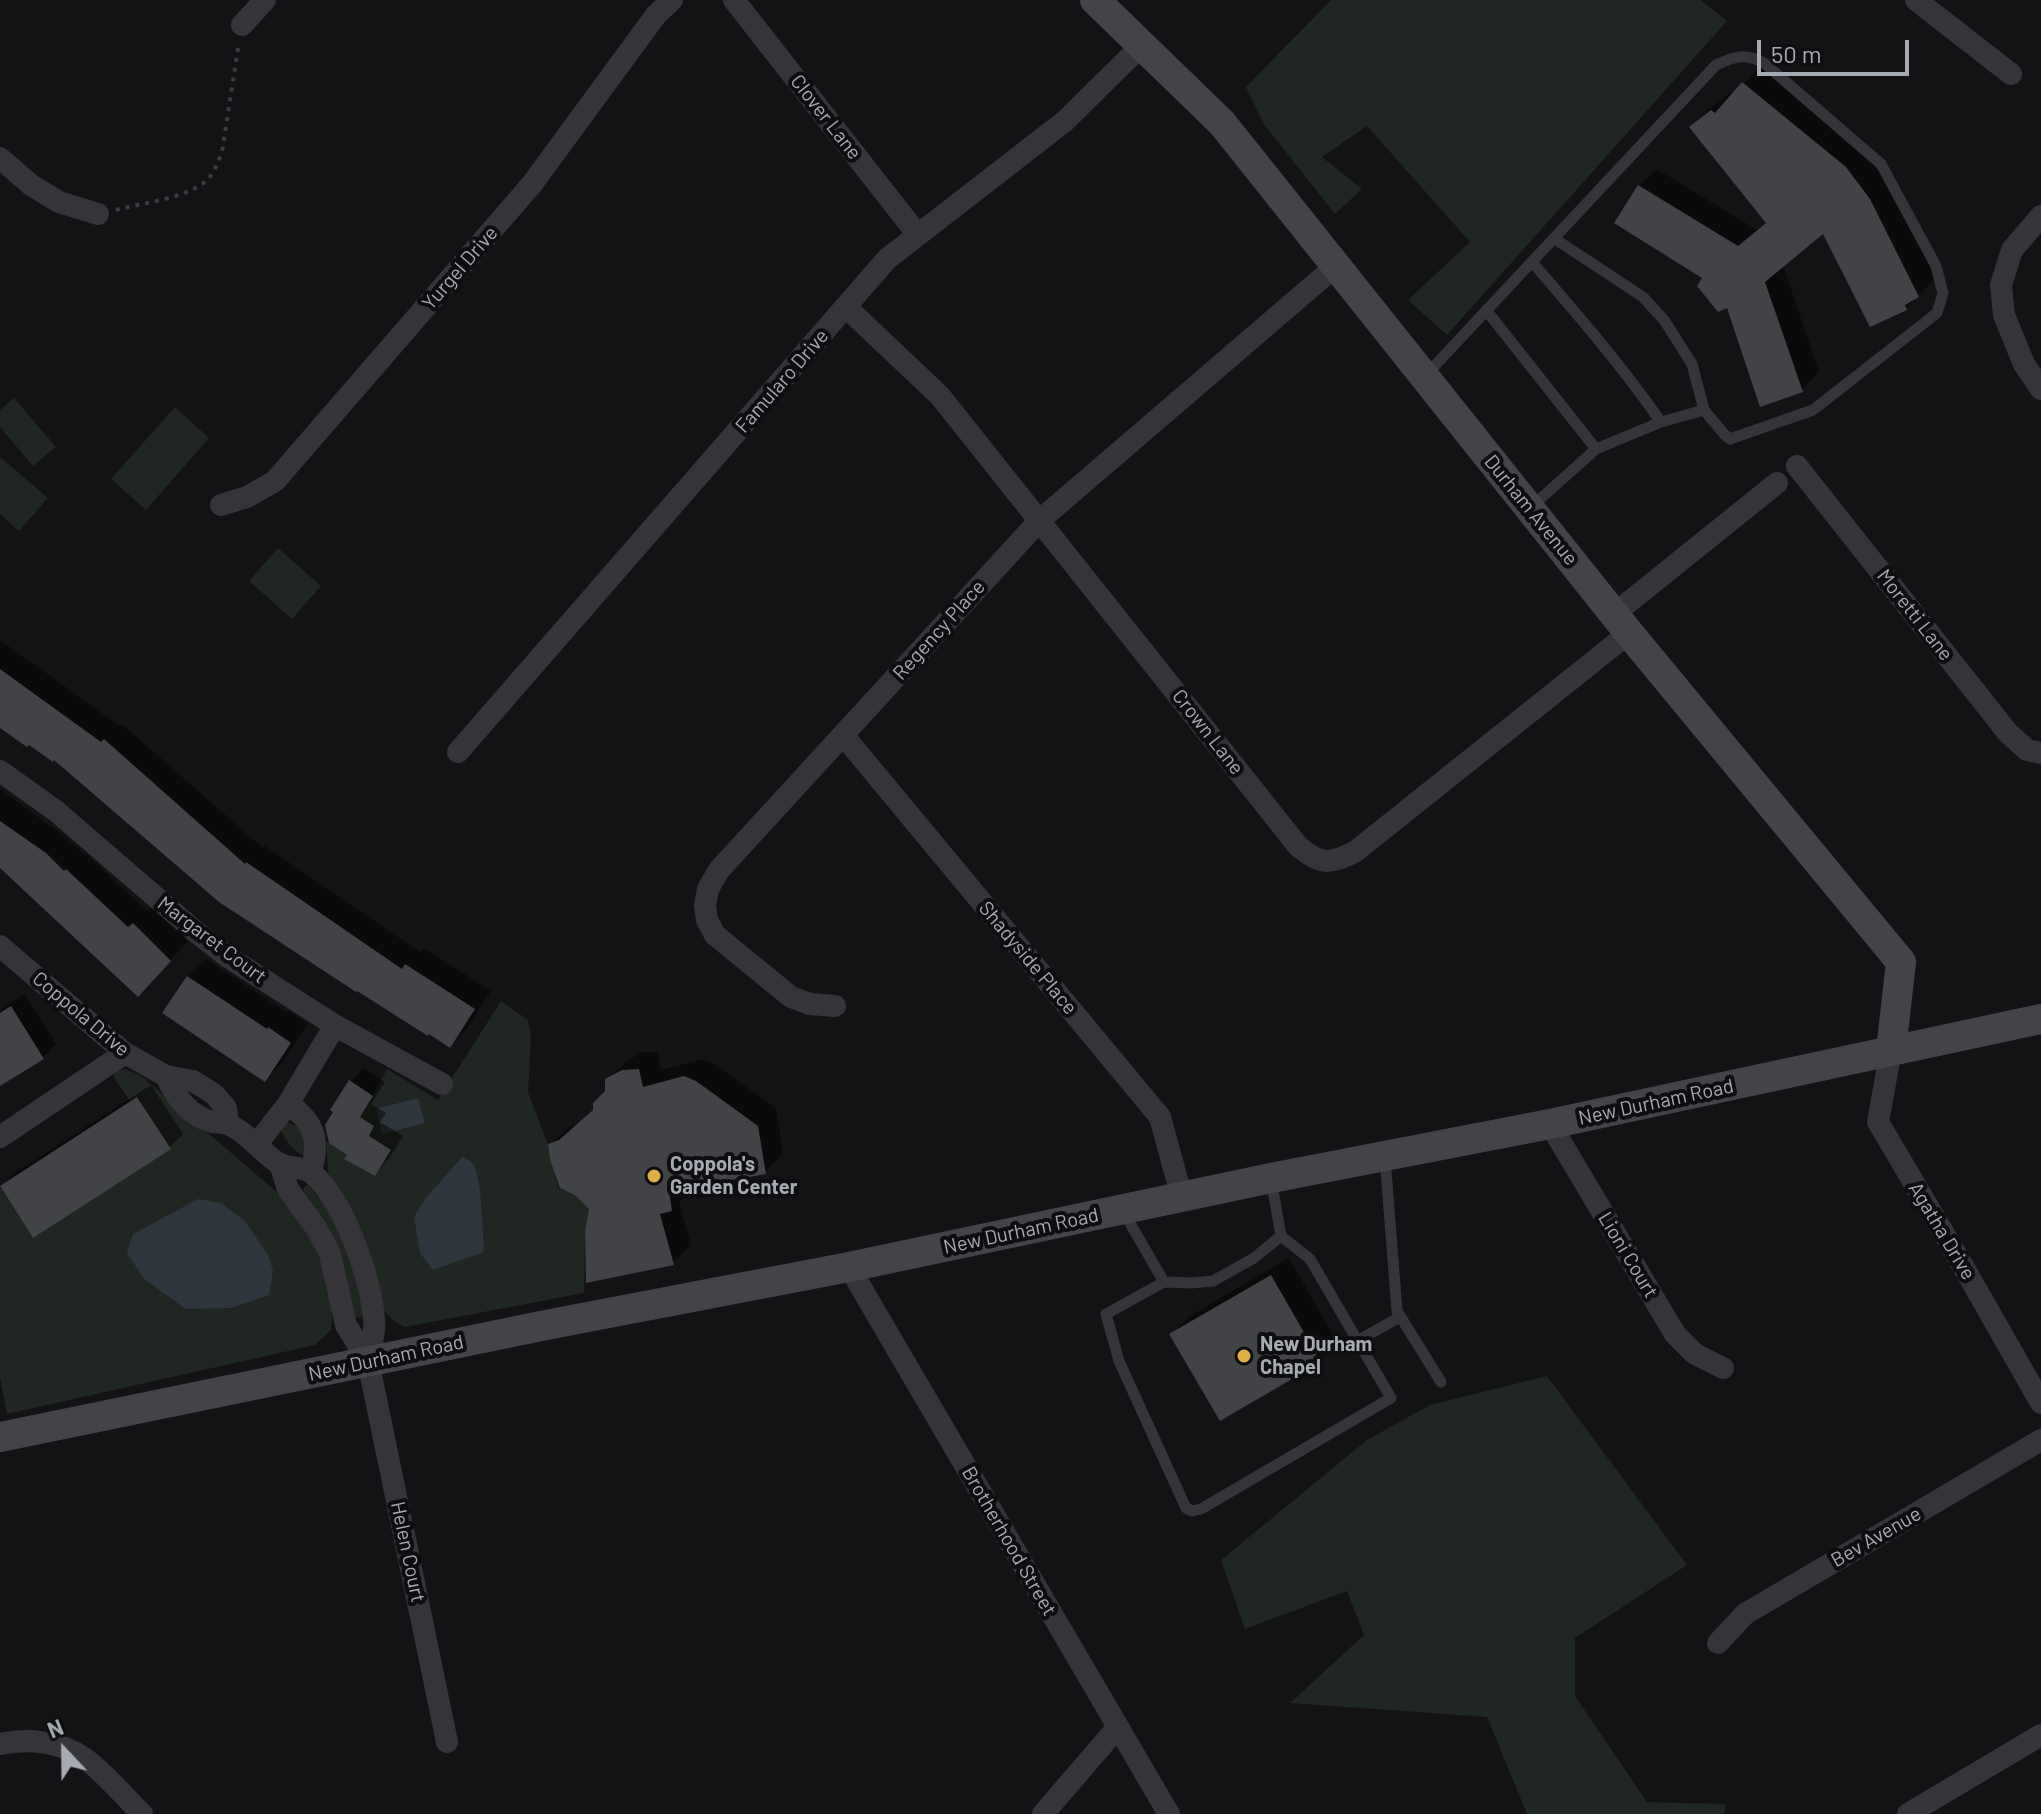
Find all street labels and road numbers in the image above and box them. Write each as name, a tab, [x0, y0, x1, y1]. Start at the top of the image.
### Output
street label: Clover Lane	[785, 70, 867, 164]
street label: Yurgel Drive	[417, 221, 503, 315]
street label: Famularo Drive	[730, 324, 834, 438]
street label: Durham Avenue	[1479, 450, 1583, 570]
street label: Moretti Lane	[1872, 564, 1958, 666]
street label: Regency Place	[888, 575, 990, 685]
street label: Crown Lane	[1167, 684, 1249, 780]
street label: Margaret Court	[153, 891, 271, 989]
street label: Shadyside Place	[974, 897, 1082, 1019]
street label: Coppola Drive	[28, 966, 134, 1062]
street label: New Durham Road	[1576, 1074, 1736, 1130]
street label: Agatha Drive	[1904, 1178, 1980, 1284]
street label: New Durham Road	[941, 1203, 1101, 1259]
street label: Lioni Court	[1593, 1208, 1663, 1302]
street label: New Durham Road	[306, 1330, 466, 1386]
street label: Brotherhood Street	[957, 1462, 1061, 1620]
street label: Helen Court	[386, 1499, 430, 1605]
street label: Bev Avenue	[1827, 1502, 1925, 1572]

